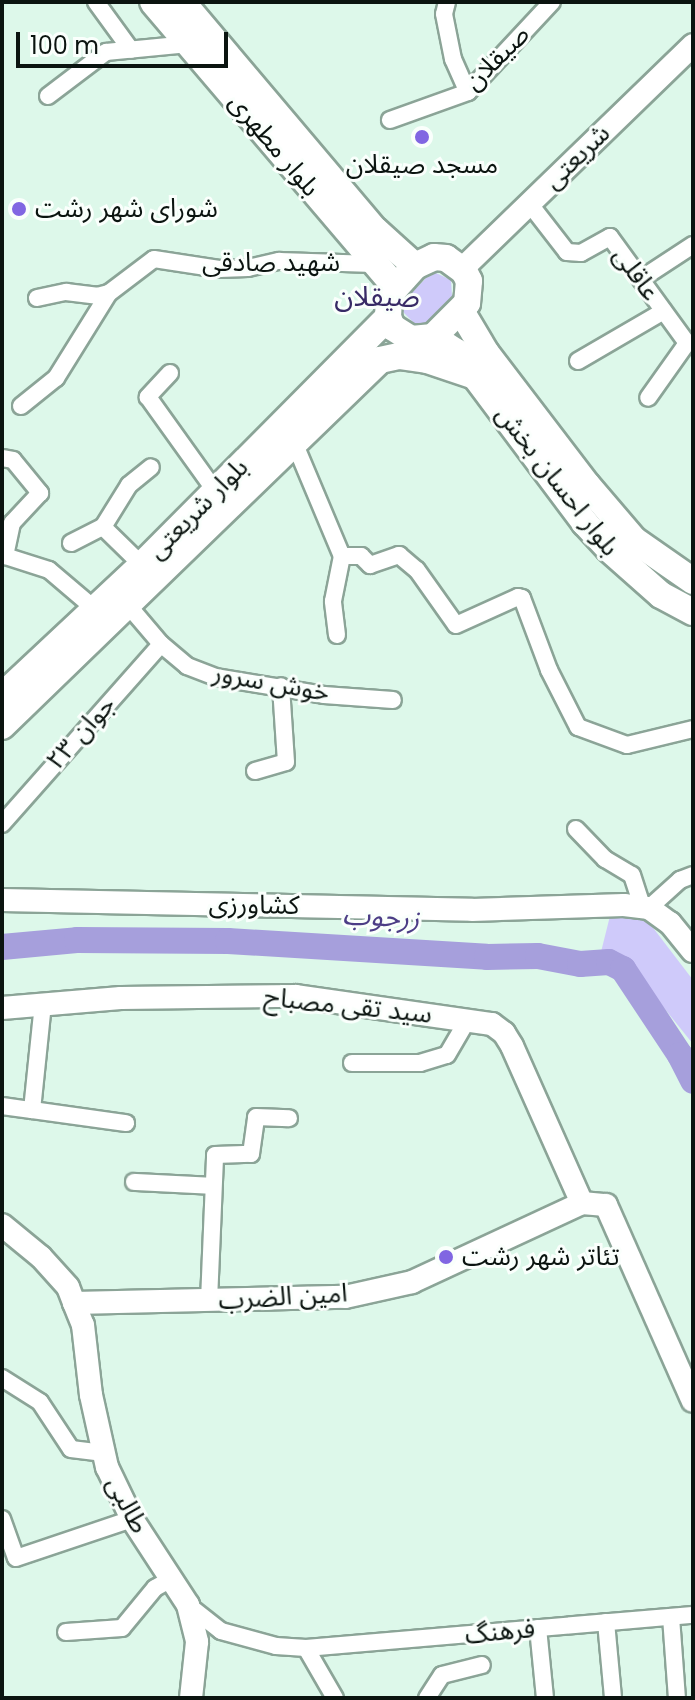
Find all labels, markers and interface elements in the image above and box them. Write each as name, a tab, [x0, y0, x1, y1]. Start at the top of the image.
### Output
scale bar	[20, 16, 232, 66]
street label: صیقلان	[458, 19, 536, 97]
text: 100 m	[30, 29, 99, 62]
street label: بلوار مطهری	[222, 87, 326, 203]
street label: شریعتی	[537, 118, 617, 196]
marker: مسجد صیقلان	[413, 128, 431, 146]
place label: مسجد صیقلان	[346, 149, 498, 181]
place label: شورای شهر رشت	[35, 193, 218, 225]
marker: شورای شهر رشت	[10, 200, 28, 218]
street label: عاقلی	[606, 241, 666, 307]
street label: شهید صادقی	[202, 247, 340, 279]
district label: صیقلان	[334, 280, 420, 314]
street label: بلوار احسان بخش	[489, 400, 625, 562]
street label: بلوار شریعتی	[141, 452, 255, 566]
street label: خوش سرور	[210, 657, 332, 709]
street label: جوان ۲۳	[40, 690, 122, 776]
street label: کشاورزی	[208, 889, 300, 921]
water label: زرجوب	[342, 898, 420, 936]
street label: سید تقی مصباح	[262, 982, 434, 1030]
place label: تئاتر شهر رشت	[462, 1241, 620, 1273]
marker: تئاتر شهر رشت	[437, 1248, 455, 1266]
street label: امین الضرب	[218, 1278, 348, 1316]
street label: طالبی	[99, 1471, 155, 1539]
street label: فرهنگ	[464, 1613, 536, 1651]

